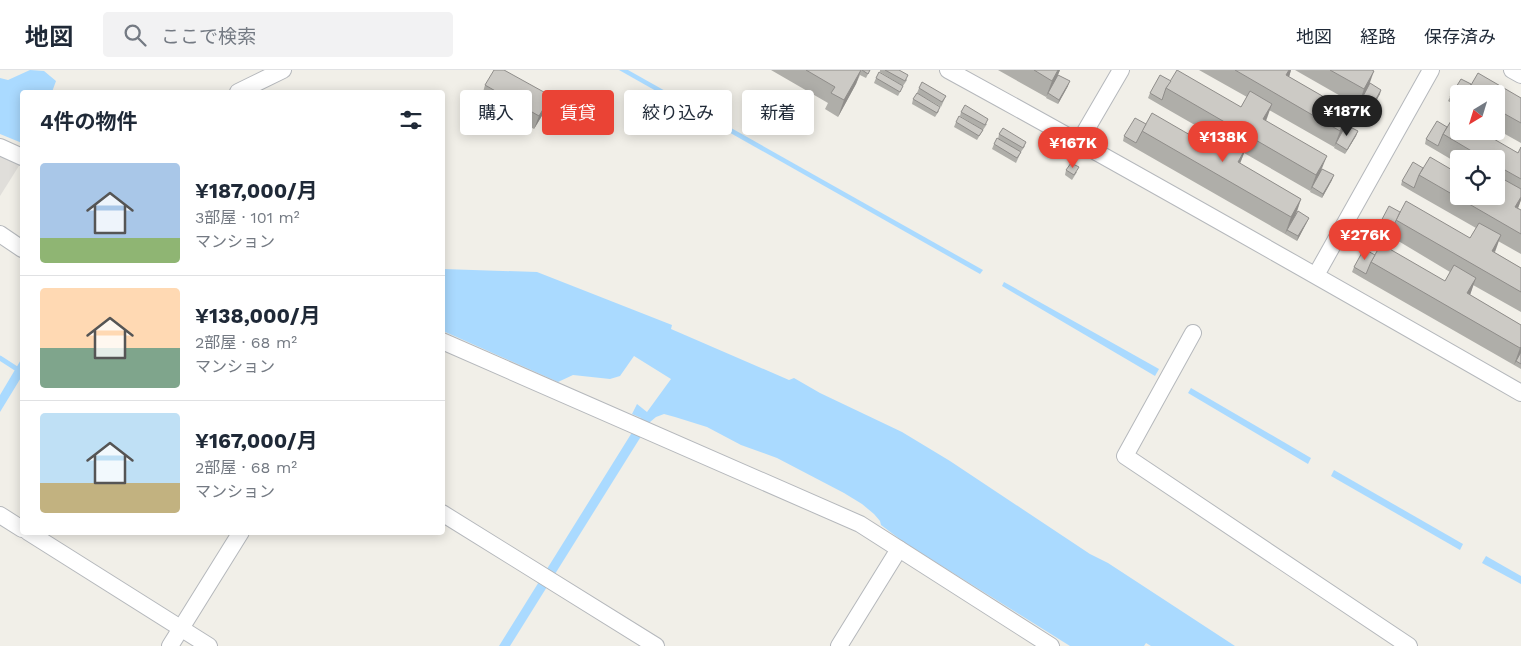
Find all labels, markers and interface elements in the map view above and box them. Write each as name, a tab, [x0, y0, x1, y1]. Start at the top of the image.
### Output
search box	[103, 12, 453, 57]
icon: search	[121, 21, 149, 49]
text: 地図	[25, 23, 73, 51]
text: ここで検索	[161, 25, 256, 48]
text: 地図	[1296, 26, 1332, 47]
text: 経路	[1360, 26, 1396, 47]
text: 保存済み	[1424, 26, 1496, 47]
north arrow	[1450, 85, 1505, 140]
map controls	[1450, 85, 1505, 205]
chip: 購入	[460, 90, 532, 135]
chip: 賃貸	[542, 90, 614, 135]
chip: 絞り込み	[624, 90, 732, 135]
chip: 新着	[742, 90, 814, 135]
pin: ¥187K	[1312, 94, 1382, 137]
text: ¥187K	[1323, 101, 1371, 120]
icon: filters	[397, 106, 425, 134]
text: 4件の物件	[40, 109, 138, 134]
pin: ¥138K	[1188, 121, 1258, 163]
pin: ¥167K	[1038, 126, 1108, 169]
text: ¥138K	[1199, 127, 1247, 146]
text: ¥167K	[1049, 133, 1097, 152]
button: locate	[1450, 150, 1505, 205]
text: ¥187,000/月	[195, 178, 318, 203]
icon: home	[80, 183, 140, 243]
text: 3部屋 · 101 m²	[195, 208, 300, 227]
pin: ¥276K	[1330, 218, 1400, 261]
text: ¥276K	[1340, 225, 1390, 244]
text: マンション	[195, 232, 275, 251]
text: ¥138,000/月	[195, 303, 320, 328]
icon: home	[80, 308, 140, 368]
text: 2部屋 · 68 m²	[195, 333, 297, 352]
text: マンション	[195, 357, 275, 376]
text: ¥167,000/月	[195, 428, 318, 453]
icon: home	[80, 433, 140, 493]
text: 2部屋 · 68 m²	[195, 458, 297, 477]
text: マンション	[195, 482, 275, 501]

